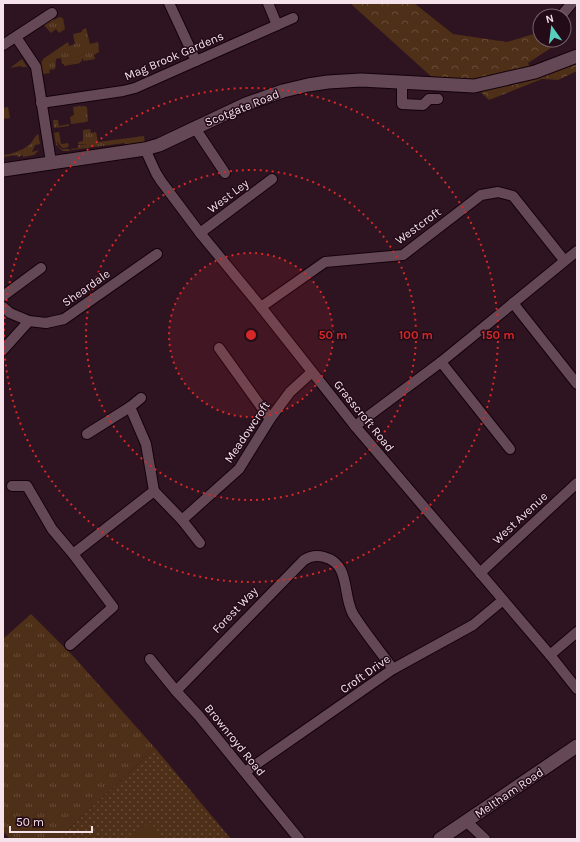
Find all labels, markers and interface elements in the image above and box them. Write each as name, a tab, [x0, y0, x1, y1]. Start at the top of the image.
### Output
north arrow	[532, 8, 572, 48]
text: N	[544, 12, 555, 26]
street label: Mag Brook Gardens	[122, 29, 226, 83]
street label: Scotgate Road	[203, 87, 281, 129]
street label: West Ley	[205, 176, 252, 216]
street label: Westcroft	[392, 204, 444, 247]
street label: Sheardale	[60, 267, 112, 309]
centre of rings	[244, 328, 258, 342]
text: 50 m	[319, 328, 348, 342]
text: 100 m	[399, 328, 433, 342]
text: 150 m	[481, 328, 515, 342]
street label: Grasscroft Road	[331, 378, 397, 454]
street label: Meadowcroft	[221, 398, 273, 465]
street label: West Avenue	[490, 489, 550, 547]
street label: Forest Way	[209, 584, 261, 636]
street label: Croft Drive	[337, 652, 393, 696]
street label: Brownroyd Road	[202, 701, 268, 779]
street label: Meltham Road	[472, 765, 546, 821]
scale bar	[10, 808, 92, 834]
text: 50 m	[16, 815, 44, 829]

